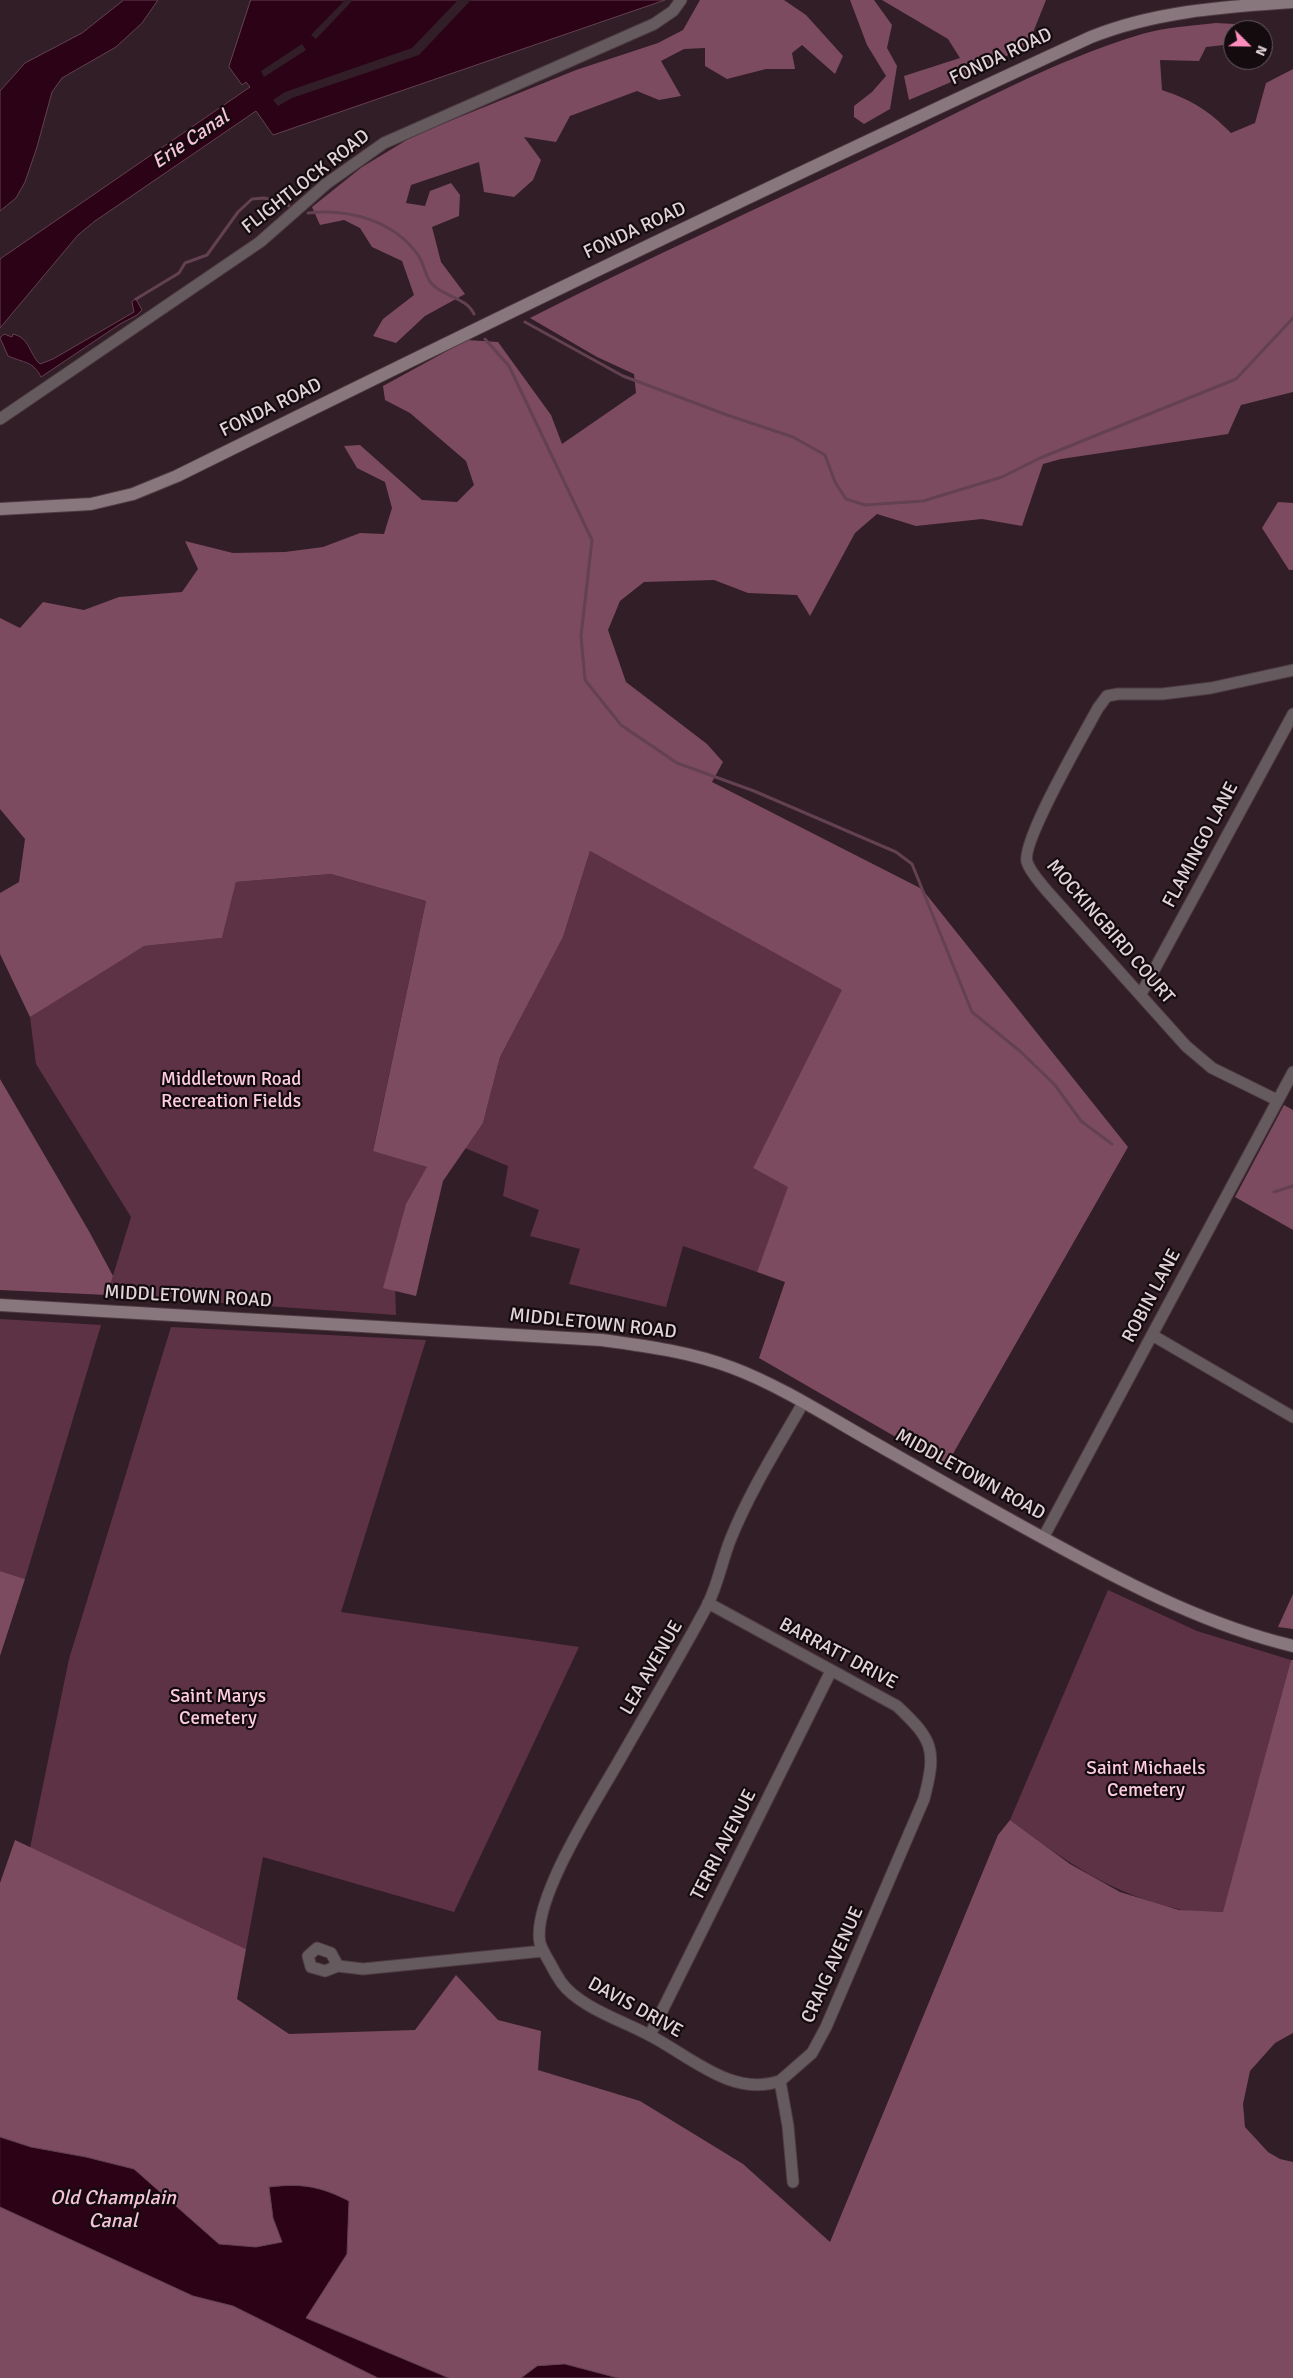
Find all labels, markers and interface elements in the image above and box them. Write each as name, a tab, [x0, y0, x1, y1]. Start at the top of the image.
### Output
north arrow	[1223, 20, 1273, 70]
street label: FONDA ROAD	[946, 23, 1056, 91]
text: N	[1252, 43, 1271, 58]
water label: Erie Canal	[148, 105, 234, 175]
street label: FLIGHTLOCK ROAD	[238, 125, 374, 239]
street label: FONDA ROAD	[580, 197, 690, 265]
street label: FONDA ROAD	[216, 374, 326, 442]
street label: FLAMINGO LANE	[1158, 778, 1244, 912]
street label: MOCKINGBIRD COURT	[1041, 855, 1179, 1009]
park label: Middletown Road Recreation Fields	[161, 1069, 301, 1113]
street label: ROBIN LANE	[1118, 1245, 1186, 1347]
street label: MIDDLETOWN ROAD	[104, 1281, 272, 1313]
street label: MIDDLETOWN ROAD	[508, 1304, 678, 1344]
street label: MIDDLETOWN ROAD	[891, 1424, 1049, 1526]
street label: BARRATT DRIVE	[775, 1613, 901, 1695]
street label: LEA AVENUE	[616, 1617, 688, 1719]
park label: Saint Marys Cemetery	[170, 1686, 266, 1730]
park label: Saint Michaels Cemetery	[1086, 1758, 1206, 1802]
street label: TERRI AVENUE	[686, 1786, 762, 1904]
street label: CRAIG AVENUE	[797, 1903, 869, 2027]
street label: DAVIS DRIVE	[584, 1973, 686, 2043]
water label: Old Champlain Canal	[50, 2187, 176, 2234]

